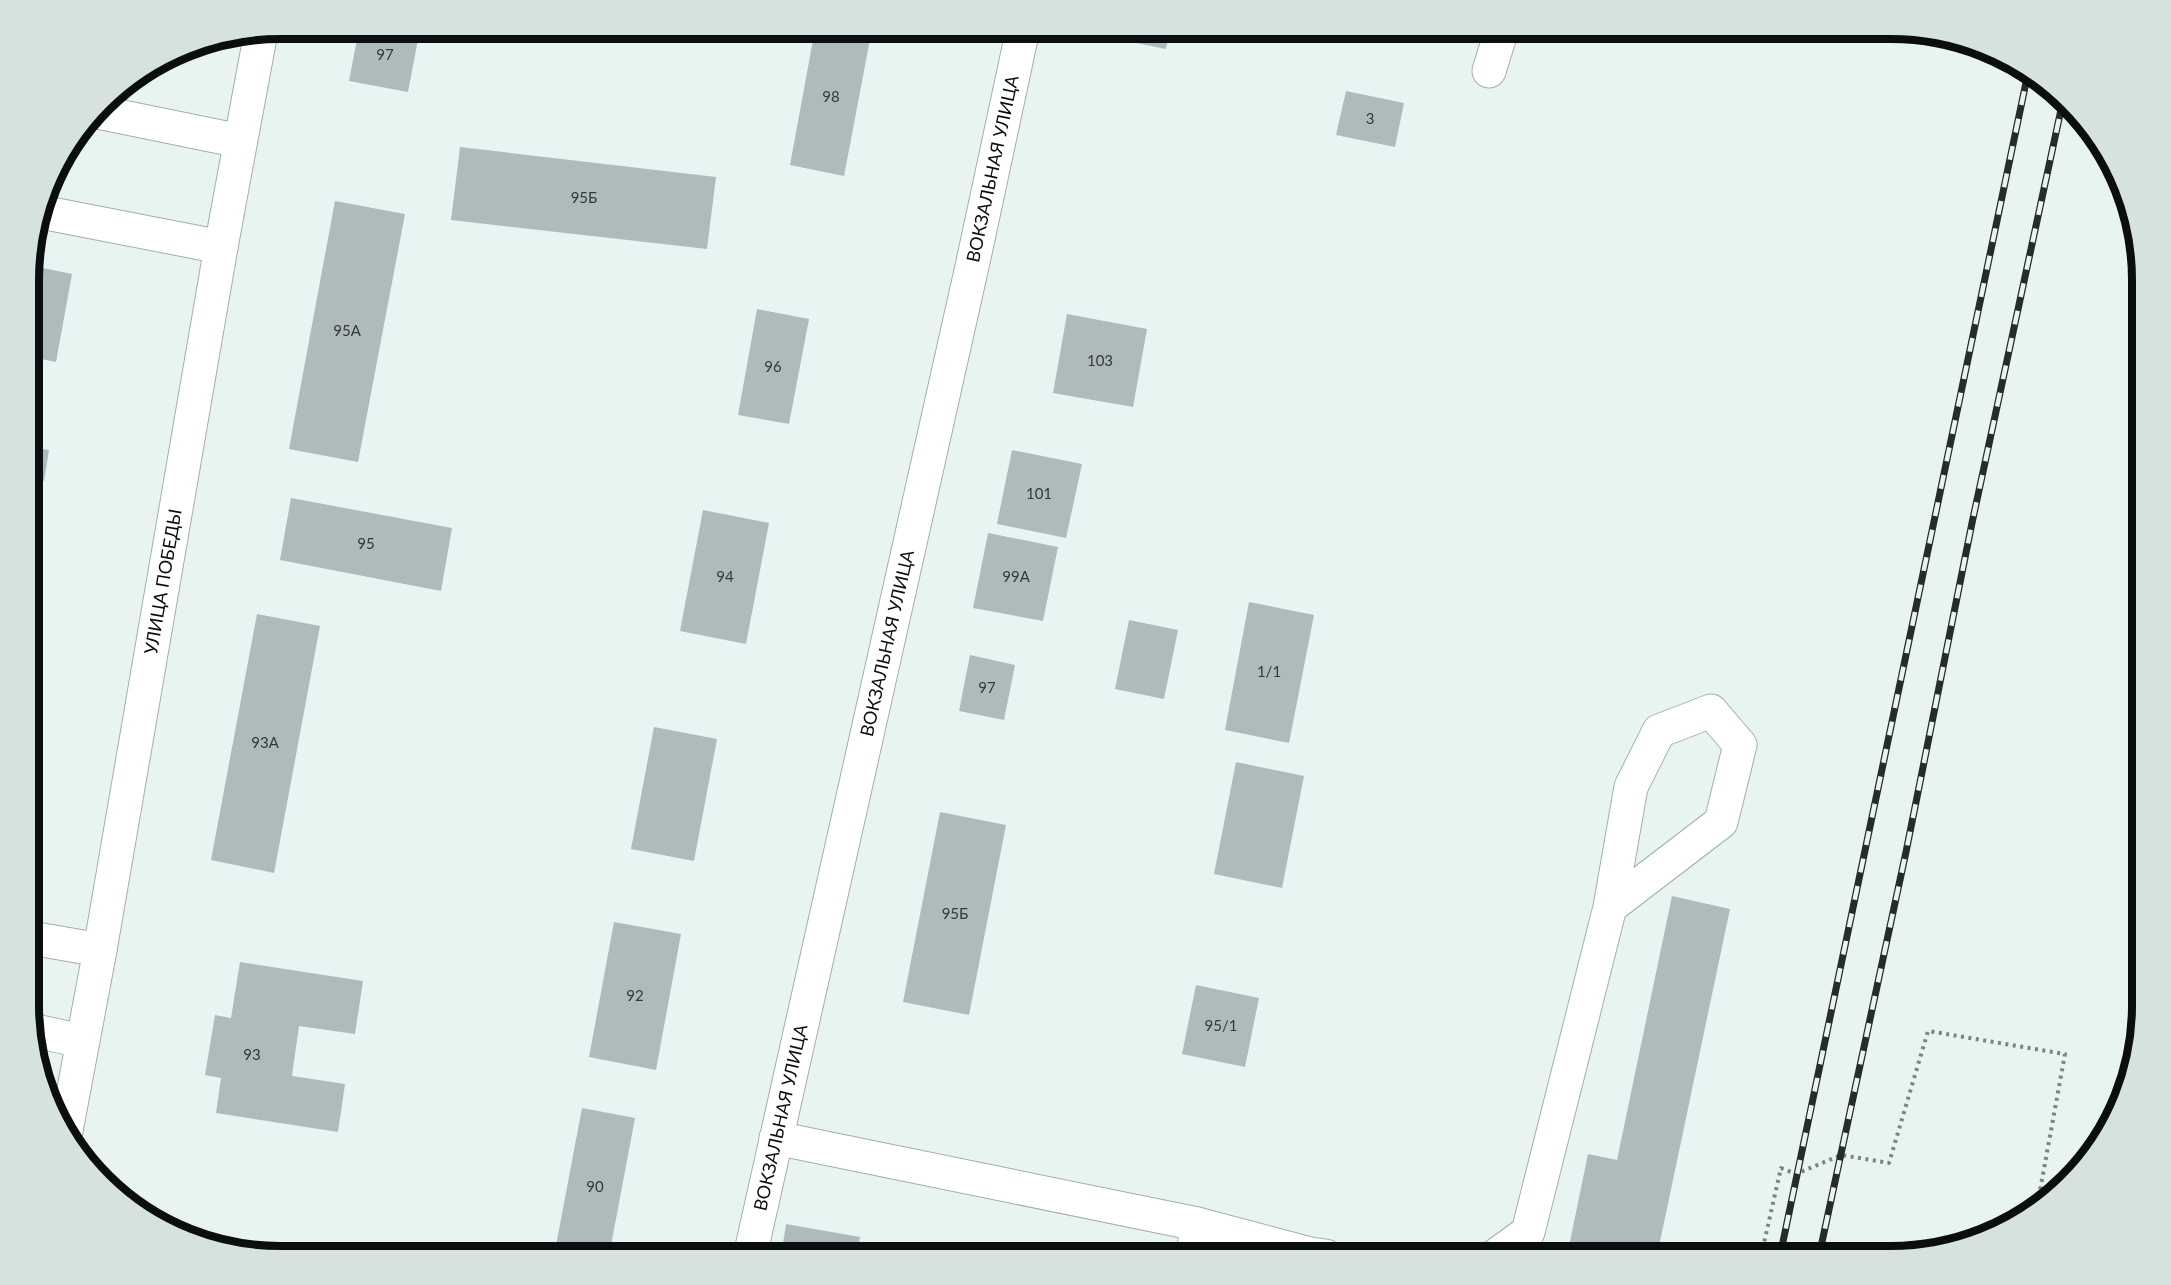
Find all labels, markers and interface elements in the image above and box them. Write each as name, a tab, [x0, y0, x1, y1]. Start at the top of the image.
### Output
house number: 97	[376, 45, 394, 63]
street label: ВОКЗАЛЬНАЯ УЛИЦА	[961, 72, 1023, 264]
house number: 98	[822, 87, 840, 105]
house number: 3	[1366, 109, 1374, 127]
house number: 95Б	[571, 188, 597, 206]
house number: 95А	[333, 321, 362, 339]
house number: 103	[1087, 351, 1113, 369]
house number: 96	[764, 357, 782, 375]
house number: 101	[1026, 484, 1052, 502]
street label: УЛИЦА ПОБЕДЫ	[139, 507, 186, 656]
house number: 95	[357, 534, 375, 552]
street label: ВОКЗАЛЬНАЯ УЛИЦА	[855, 547, 918, 738]
house number: 94	[716, 567, 734, 585]
house number: 99А	[1002, 567, 1031, 585]
house number: 1/1	[1257, 662, 1281, 680]
house number: 97	[978, 678, 996, 696]
house number: 93А	[251, 733, 280, 751]
house number: 95Б	[942, 904, 968, 922]
house number: 92	[626, 986, 644, 1004]
house number: 95/1	[1205, 1016, 1237, 1034]
street label: ВОКЗАЛЬНАЯ УЛИЦА	[749, 1021, 812, 1213]
house number: 93	[243, 1045, 261, 1063]
house number: 90	[586, 1177, 604, 1195]

